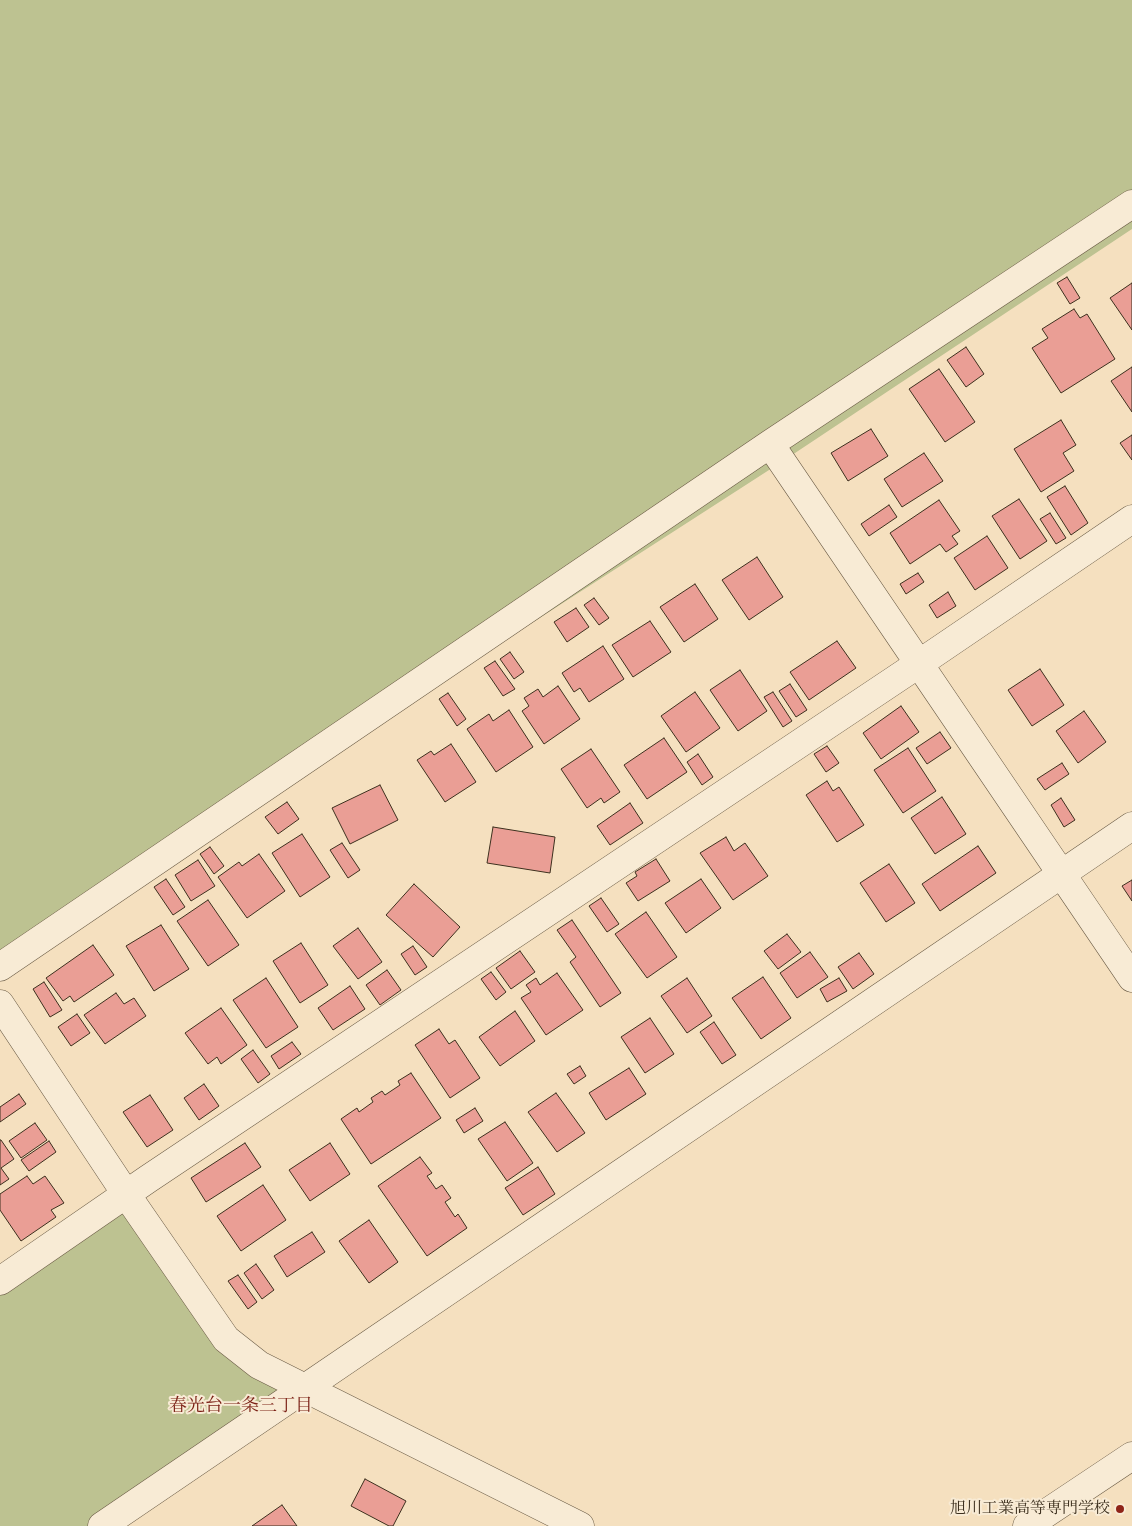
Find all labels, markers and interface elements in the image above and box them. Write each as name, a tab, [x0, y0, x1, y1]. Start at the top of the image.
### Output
district label: 春光台一条三丁目	[169, 1396, 313, 1418]
place label: 旭川工業高等専門学校	[950, 1499, 1110, 1519]
marker: 旭川工業高等専門学校	[1114, 1503, 1126, 1515]

